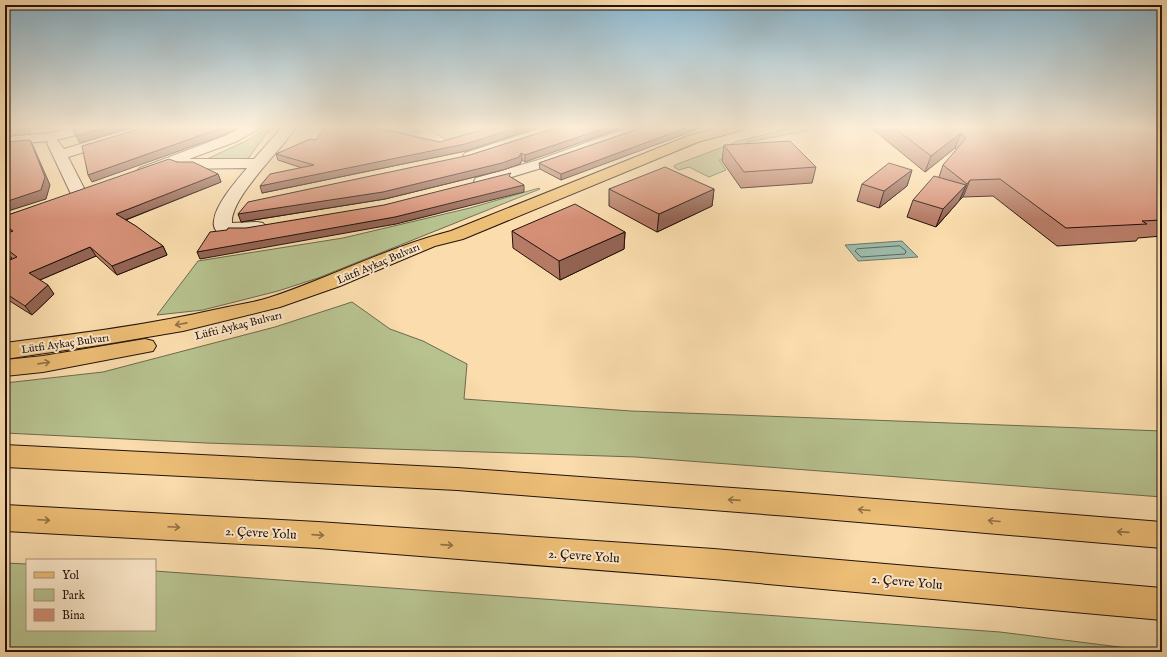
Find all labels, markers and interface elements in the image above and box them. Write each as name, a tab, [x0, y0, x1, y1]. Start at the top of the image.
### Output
street label: Lütfi Aykaç Bulvarı	[335, 240, 422, 288]
street label: Lüfti Aykaç Bulvarı	[193, 308, 283, 344]
one-way arrow	[175, 321, 188, 329]
street label: Lütfi Aykaç Bulvarı	[20, 331, 110, 357]
one-way arrow	[37, 359, 50, 367]
one-way arrow	[728, 496, 741, 503]
one-way arrow	[858, 507, 871, 514]
one-way arrow	[37, 516, 50, 524]
one-way arrow	[987, 518, 1000, 525]
one-way arrow	[167, 523, 180, 531]
street label: 2. Çevre Yolu	[225, 523, 297, 544]
one-way arrow	[1117, 528, 1130, 535]
one-way arrow	[311, 532, 324, 539]
one-way arrow	[440, 541, 453, 548]
street label: 2. Çevre Yolu	[548, 546, 620, 567]
legend	[26, 559, 156, 631]
text: Yol	[62, 568, 80, 583]
street label: 2. Çevre Yolu	[870, 571, 944, 594]
text: Park	[62, 588, 85, 603]
text: Bina	[62, 608, 86, 623]

